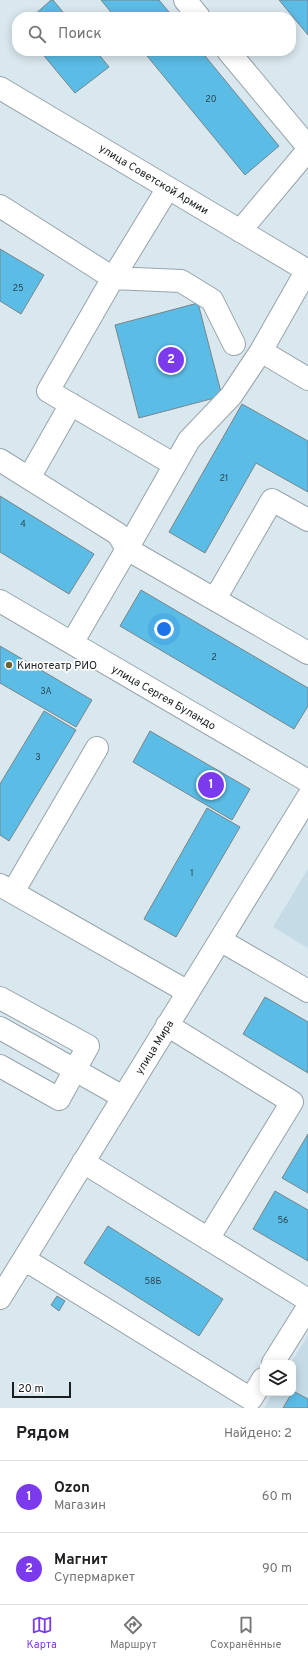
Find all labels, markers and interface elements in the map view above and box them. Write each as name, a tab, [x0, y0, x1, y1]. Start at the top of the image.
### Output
search box	[12, 12, 296, 56]
icon: search	[26, 23, 48, 45]
text: Поиск	[58, 25, 102, 44]
house number: 20	[205, 94, 217, 105]
street label: улица Советской Армии	[96, 142, 211, 218]
house number: 25	[12, 283, 24, 294]
pin: 2	[158, 345, 184, 375]
house number: 21	[220, 473, 228, 484]
house number: 4	[20, 519, 26, 530]
your location	[154, 619, 174, 639]
house number: 2	[211, 652, 217, 663]
place label: Кинотеатр РИО	[17, 659, 97, 673]
marker: Кинотеатр РИО	[4, 660, 14, 670]
street label: улица Сергея Буландо	[109, 662, 218, 733]
house number: 3А	[40, 686, 52, 697]
house number: 3	[35, 752, 41, 763]
pin: 1	[198, 770, 224, 800]
house number: 1	[190, 868, 194, 879]
street label: улица Мира	[133, 1017, 177, 1077]
house number: 56	[278, 1215, 288, 1226]
house number: 58Б	[145, 1276, 162, 1287]
map controls	[260, 1360, 296, 1396]
button: layers	[260, 1360, 296, 1396]
scale bar	[12, 1380, 71, 1399]
text: 20 m	[18, 1382, 44, 1396]
text: Рядом	[16, 1423, 69, 1445]
text: Найдено: 2	[224, 1426, 292, 1442]
text: Ozon	[54, 1479, 90, 1498]
text: 1	[26, 1489, 32, 1505]
text: 60 m	[262, 1489, 292, 1505]
text: Магазин	[54, 1498, 106, 1514]
text: Магнит	[54, 1551, 107, 1570]
text: 2	[25, 1561, 33, 1577]
text: 90 m	[262, 1561, 292, 1577]
text: Супермаркет	[54, 1570, 135, 1586]
tab: Карта	[27, 1614, 57, 1652]
tab: Маршрут	[110, 1614, 157, 1652]
tab: Сохранённые	[210, 1614, 281, 1652]

